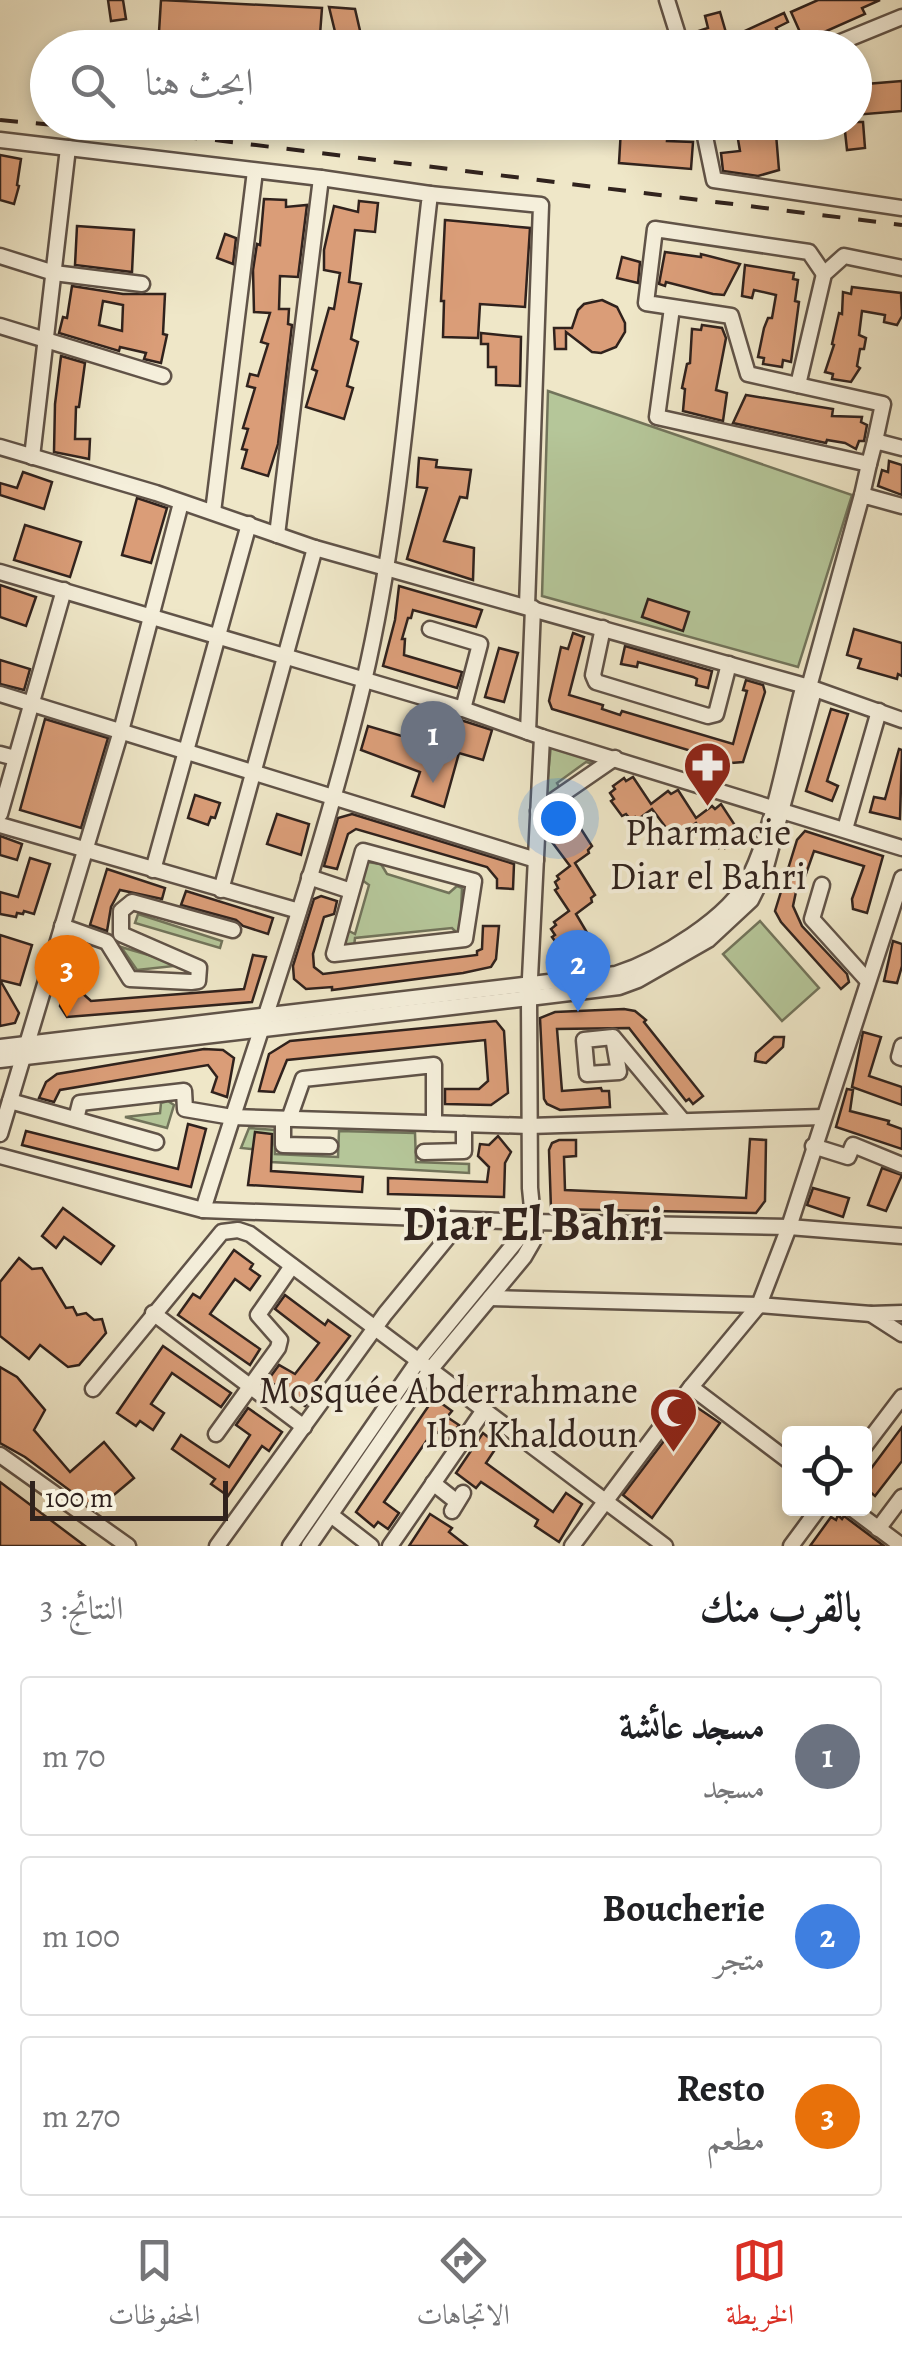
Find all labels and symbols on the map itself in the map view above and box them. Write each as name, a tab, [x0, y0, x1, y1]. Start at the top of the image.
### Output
pin: 1	[400, 700, 466, 783]
pharmacy icon: Pharmacie Diar el Bahri	[682, 740, 734, 808]
your location	[533, 793, 584, 844]
place label: Pharmacie Diar el Bahri	[610, 806, 807, 902]
pin: 2	[546, 930, 610, 1012]
pin: 3	[34, 934, 100, 1017]
district label: Diar El Bahri	[402, 1191, 664, 1257]
place label: Mosquée Abderrahmane Ibn Khaldoun	[259, 1364, 638, 1460]
mosque icon: Mosquée Abderrahmane Ibn Khaldoun	[647, 1386, 699, 1454]
scale bar	[30, 1476, 228, 1520]

